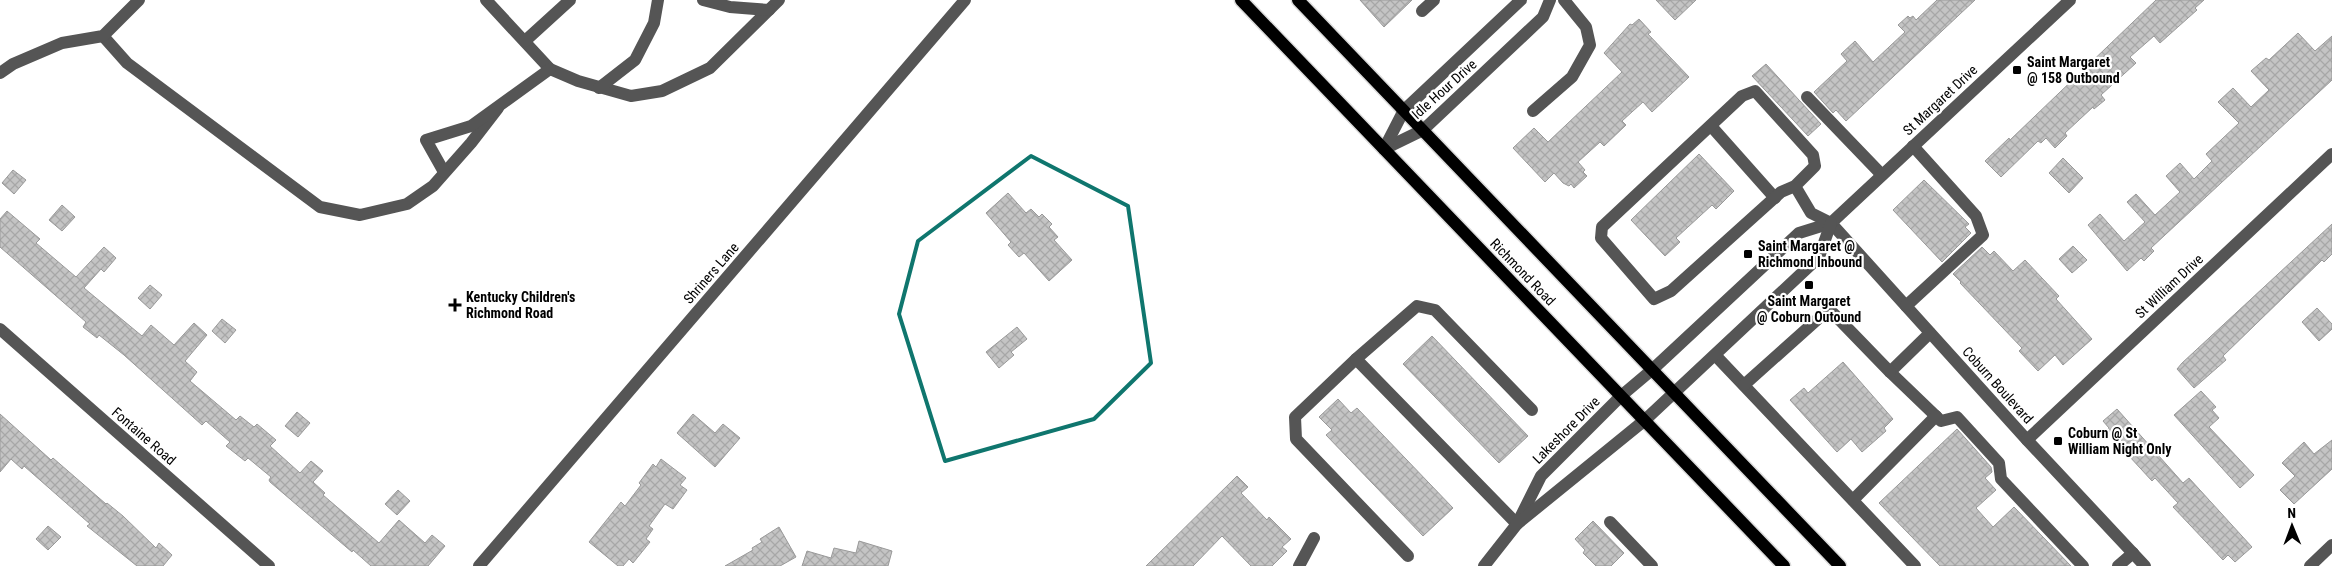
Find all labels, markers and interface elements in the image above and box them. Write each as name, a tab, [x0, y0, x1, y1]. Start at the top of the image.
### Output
place label: Saint Margaret @ 158 Outbound	[2027, 54, 2120, 86]
street label: Idle Hour Drive	[1408, 56, 1480, 122]
street label: St Margaret Drive	[1900, 61, 1981, 138]
marker: Saint Margaret @ 158 Outbound	[2011, 64, 2023, 76]
street label: Richmond Road	[1487, 235, 1559, 309]
place label: Saint Margaret @ Richmond Inbound	[1758, 238, 1862, 270]
street label: Shriners Lane	[680, 239, 742, 307]
marker: Saint Margaret @ Richmond Inbound	[1742, 248, 1754, 260]
street label: St William Drive	[2132, 250, 2206, 321]
marker: Saint Margaret @ Coburn Outound	[1803, 279, 1815, 291]
place label: Kentucky Children's Richmond Road	[466, 289, 575, 321]
place label: Saint Margaret @ Coburn Outound	[1757, 293, 1861, 325]
marker: Kentucky Children's Richmond Road	[448, 298, 462, 312]
street label: Coburn Boulevard	[1959, 343, 2037, 427]
street label: Lakeshore Drive	[1529, 393, 1603, 467]
street label: Fontaine Road	[109, 404, 179, 468]
place label: Coburn @ St William Night Only	[2068, 425, 2172, 457]
marker: Coburn @ St William Night Only	[2052, 435, 2064, 447]
north arrow	[2267, 501, 2317, 551]
text: N	[2287, 505, 2296, 521]

